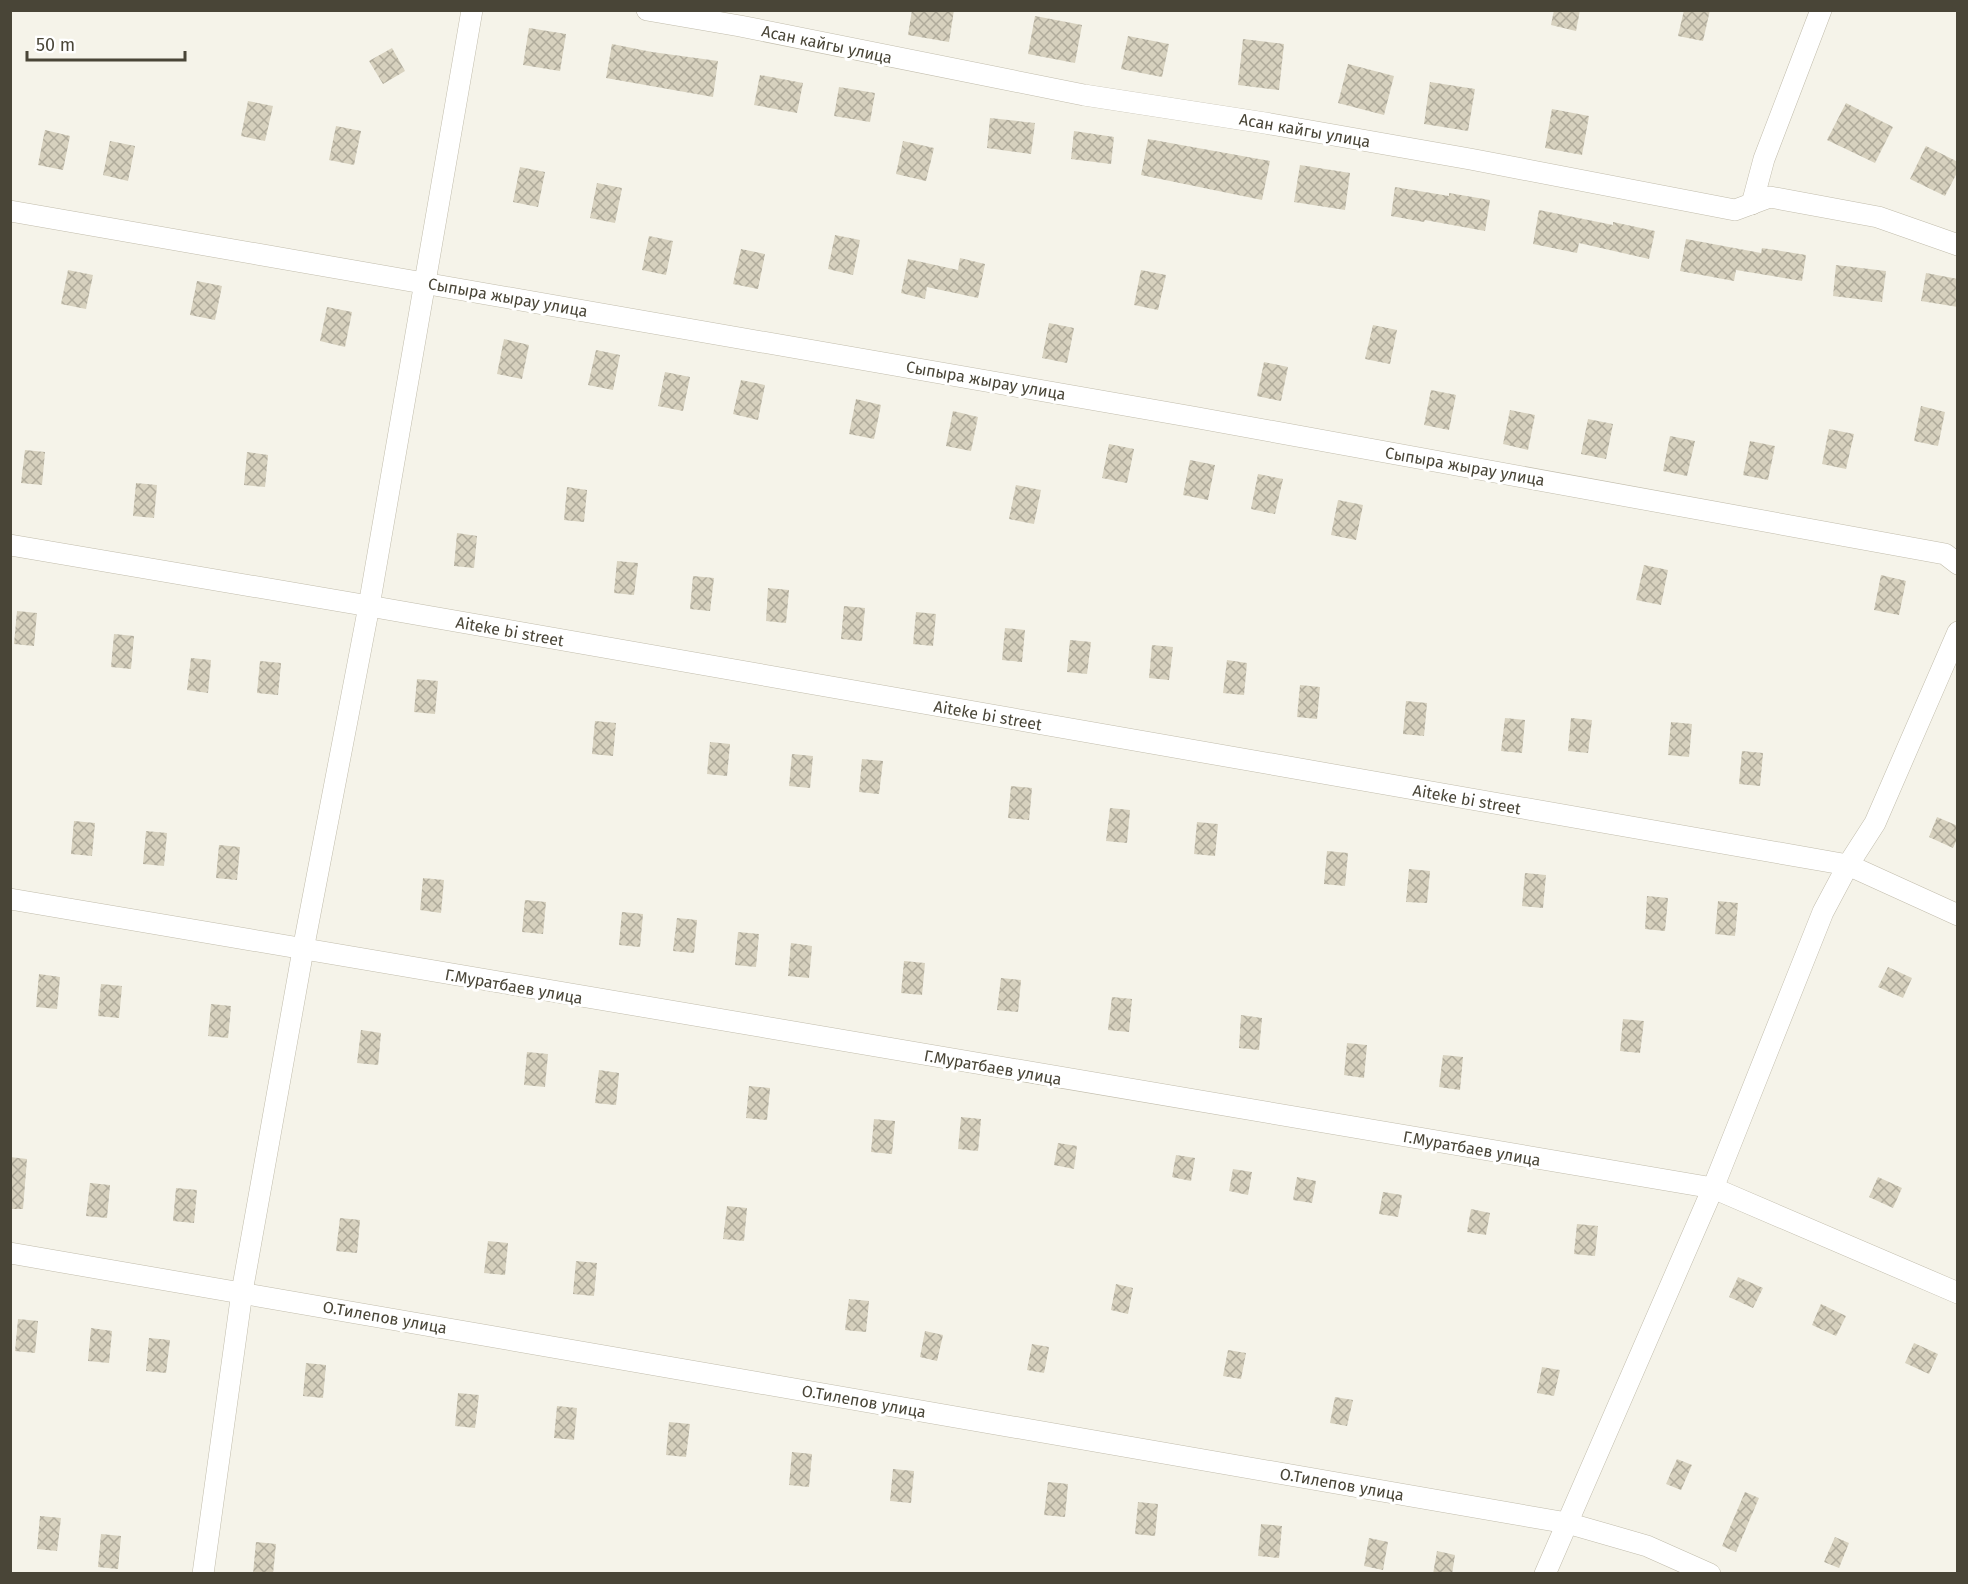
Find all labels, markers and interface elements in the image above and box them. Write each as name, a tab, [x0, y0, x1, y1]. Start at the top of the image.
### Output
street label: Асан кайгы улица	[760, 21, 894, 68]
scale bar	[27, 24, 184, 62]
text: 50 m	[36, 34, 75, 56]
street label: Асан кайгы улица	[1238, 110, 1372, 151]
street label: Сыпыра жырау улица	[427, 274, 589, 321]
street label: Сыпыра жырау улица	[905, 357, 1067, 404]
street label: Сыпыра жырау улица	[1384, 443, 1546, 490]
street label: Aiteke bi street	[454, 613, 566, 650]
street label: Aiteke bi street	[932, 697, 1044, 734]
street label: Aiteke bi street	[1411, 781, 1523, 818]
street label: Г.Муратбаев улица	[444, 965, 584, 1008]
street label: Г.Муратбаев улица	[923, 1046, 1063, 1089]
street label: Г.Муратбаев улица	[1402, 1127, 1542, 1170]
street label: О.Тилепов улица	[321, 1297, 448, 1338]
street label: О.Тилепов улица	[800, 1381, 927, 1422]
street label: О.Тилепов улица	[1278, 1464, 1405, 1505]

